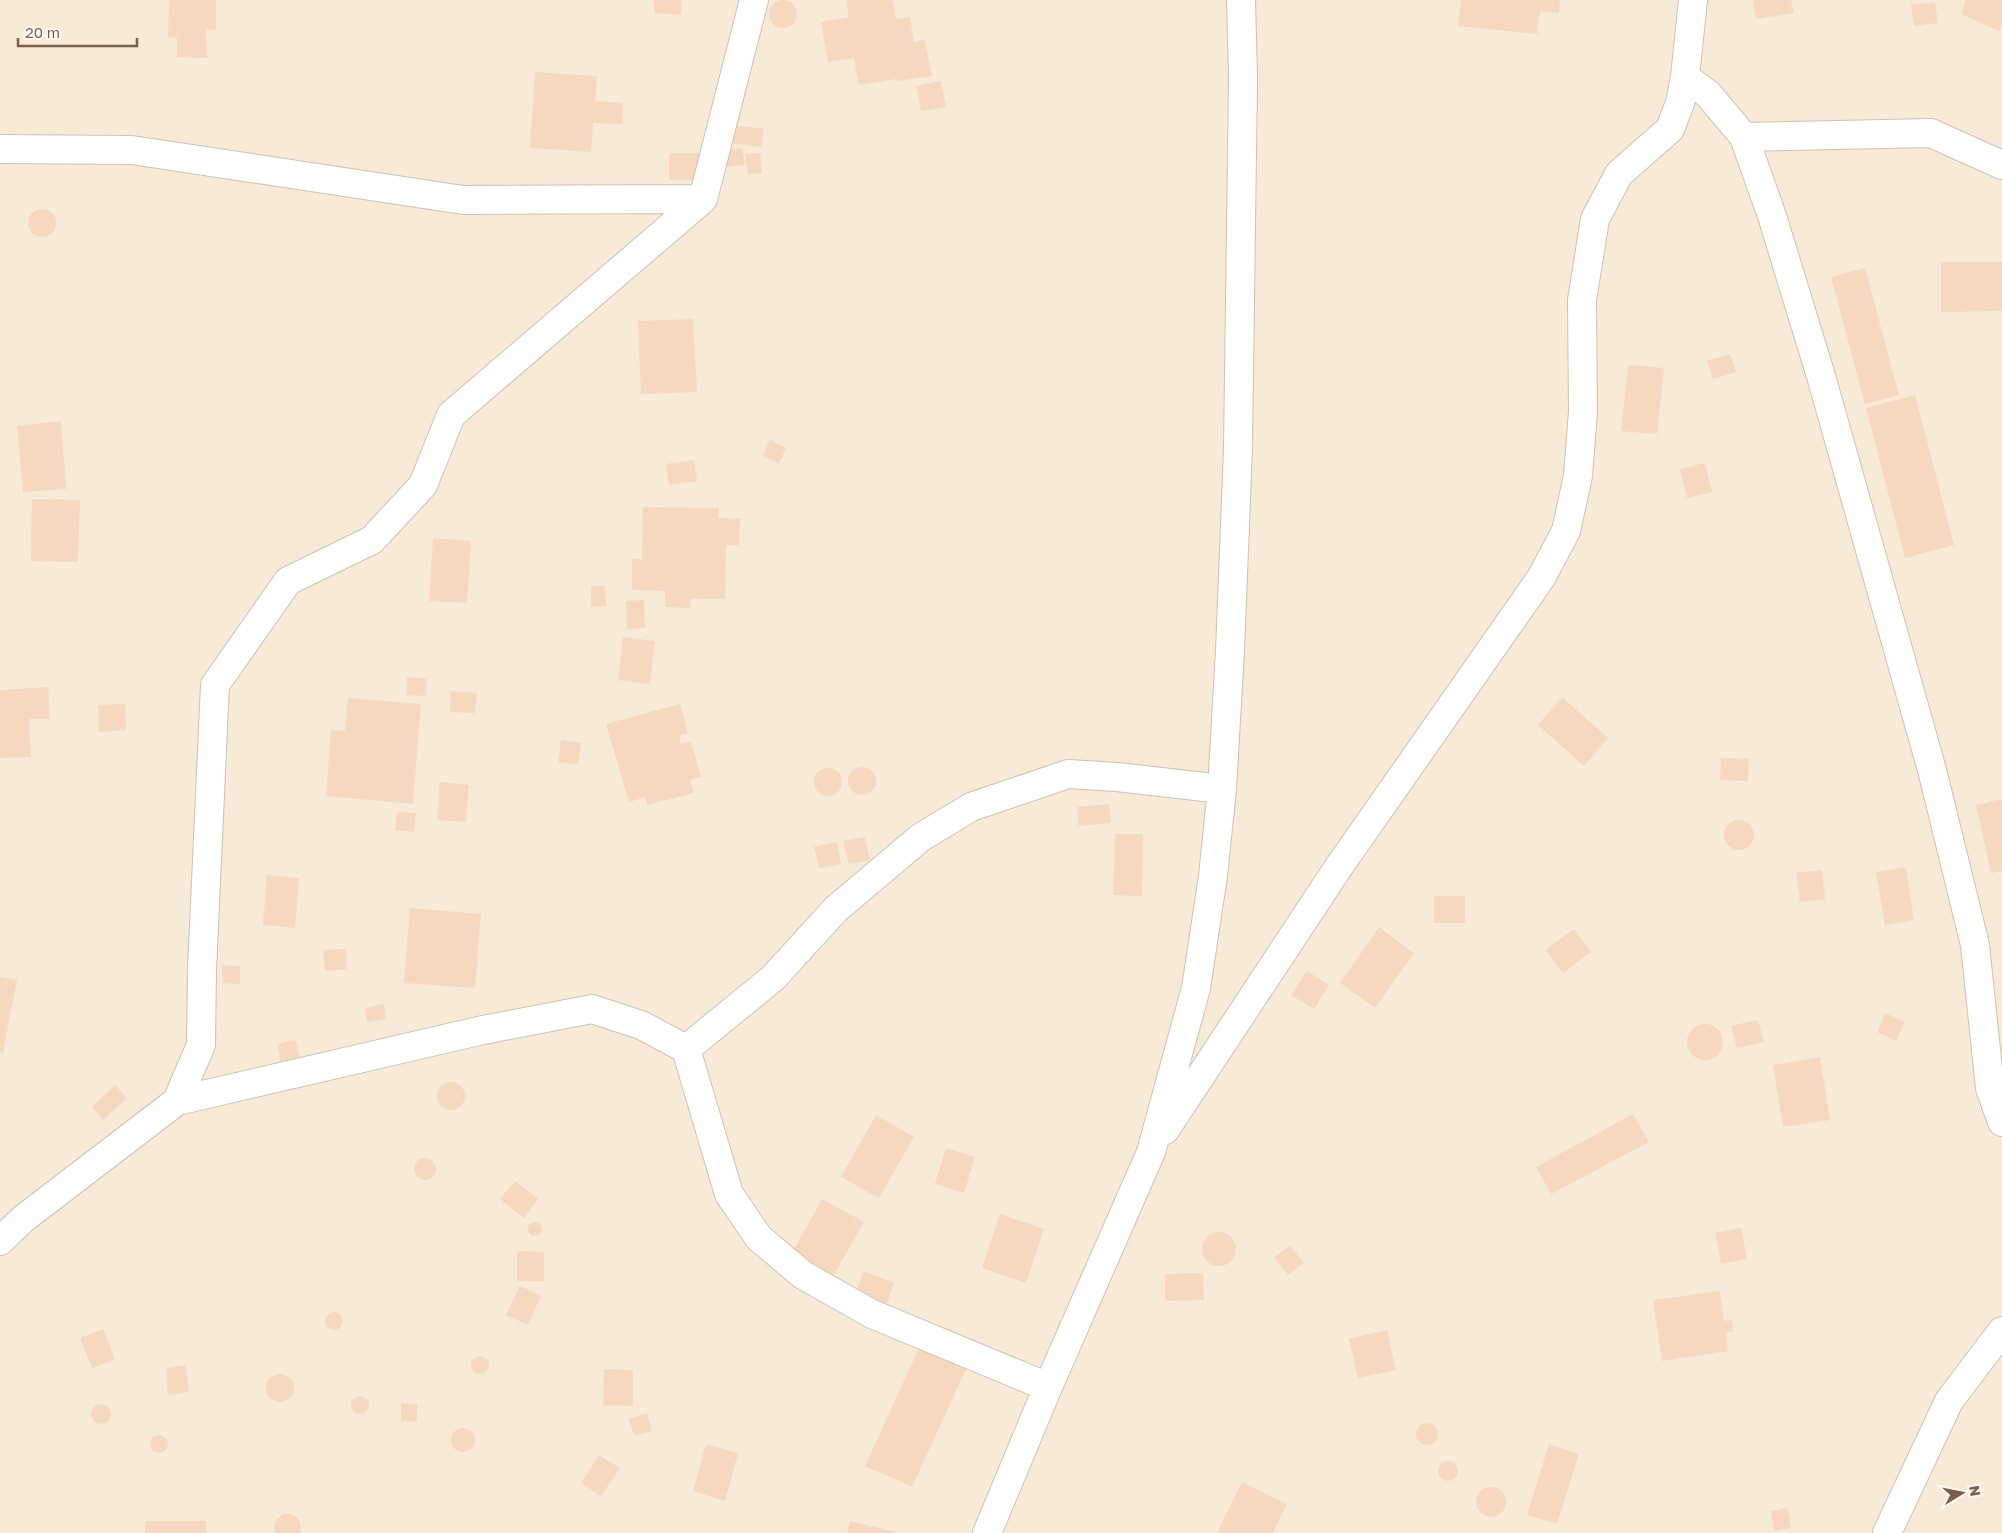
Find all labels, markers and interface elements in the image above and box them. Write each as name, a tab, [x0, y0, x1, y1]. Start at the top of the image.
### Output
scale bar	[18, 15, 136, 47]
text: 20 m	[25, 23, 60, 41]
north arrow	[1937, 1468, 1987, 1518]
text: N	[1966, 1484, 1985, 1497]

